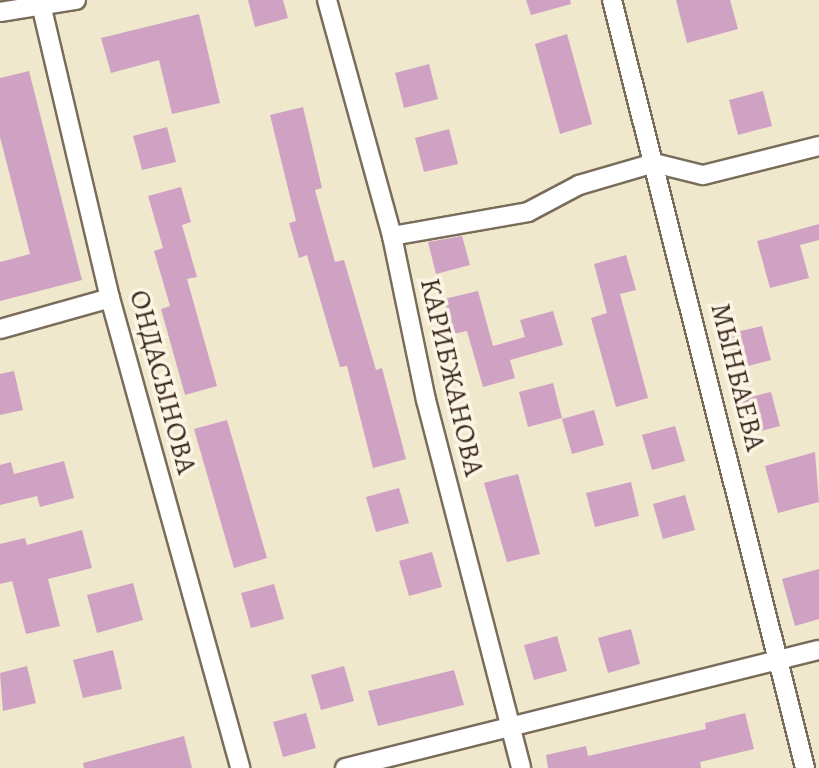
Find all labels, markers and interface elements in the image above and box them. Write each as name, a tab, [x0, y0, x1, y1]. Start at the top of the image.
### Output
street label: КАРИБЖАНОВА	[413, 275, 491, 479]
street label: ОНДАСЫНОВА	[122, 286, 204, 478]
street label: МЫНБАЕВА	[703, 300, 773, 454]

